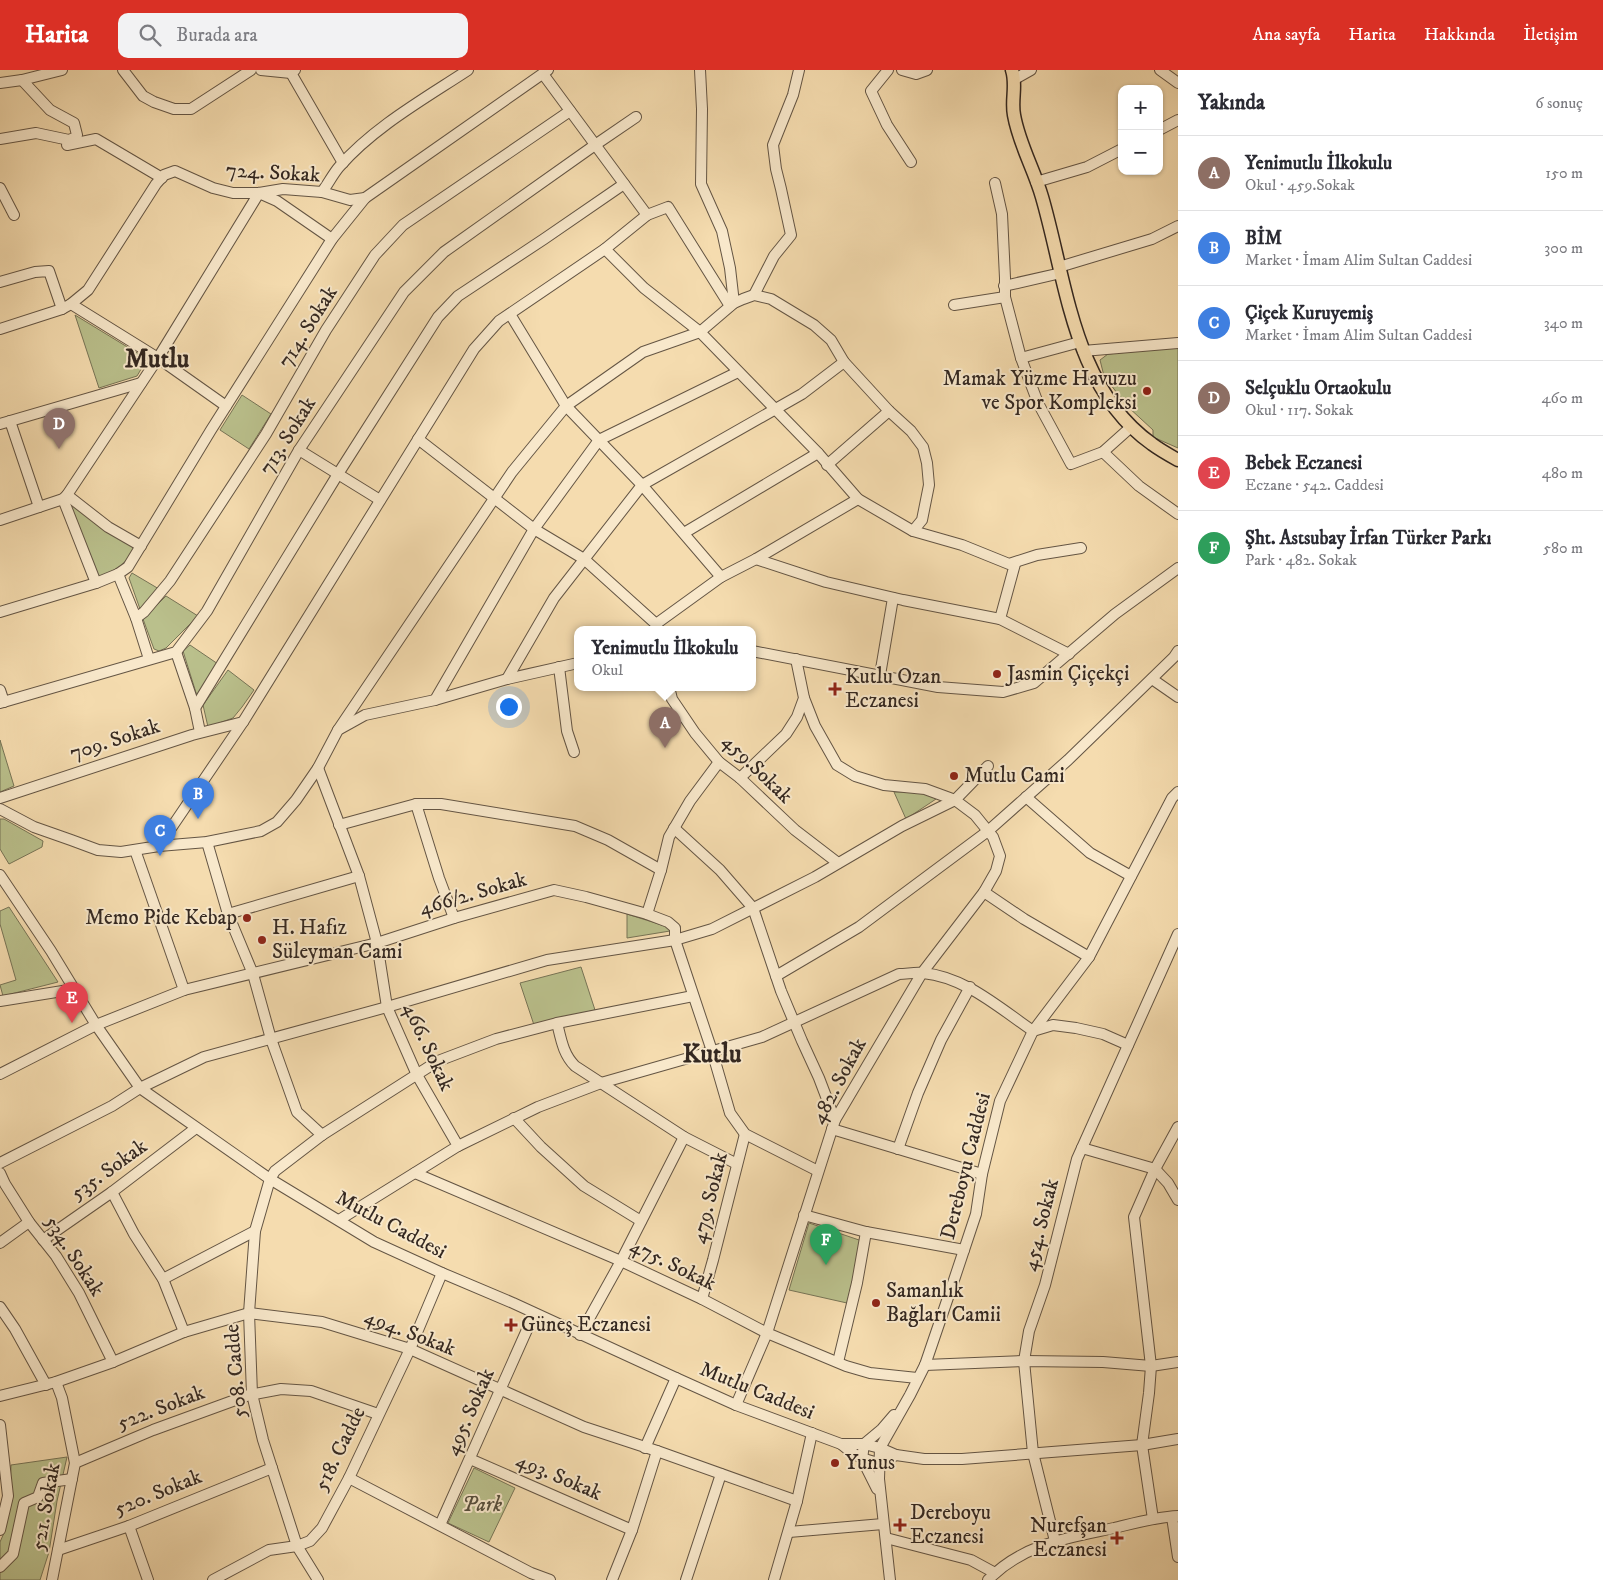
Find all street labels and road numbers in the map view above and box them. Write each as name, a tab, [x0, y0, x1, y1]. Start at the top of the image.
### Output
street label: 724. Sokak	[225, 158, 321, 188]
street label: 714. Sokak	[273, 281, 344, 373]
street label: 713. Sokak	[254, 392, 322, 480]
street label: 709. Sokak	[67, 713, 164, 767]
street label: 459.Sokak	[716, 729, 798, 810]
street label: 466/2. Sokak	[416, 866, 530, 922]
street label: 466. Sokak	[396, 999, 460, 1096]
street label: 482. Sokak	[806, 1033, 873, 1128]
street label: Dereboyu Caddesi	[935, 1090, 997, 1242]
street label: 535. Sokak	[66, 1133, 153, 1207]
street label: 479. Sokak	[686, 1149, 734, 1246]
street label: 454. Sokak	[1017, 1176, 1065, 1274]
street label: Mutlu Caddesi	[331, 1185, 451, 1265]
street label: 534. Sokak	[38, 1211, 110, 1302]
street label: 475. Sokak	[626, 1233, 721, 1297]
street label: 494. Sokak	[361, 1304, 460, 1362]
street label: 508. Cadde	[219, 1323, 253, 1419]
street label: Mutlu Caddesi	[696, 1356, 818, 1426]
street label: 495. Sokak	[439, 1364, 501, 1460]
street label: 522. Sokak	[114, 1379, 209, 1437]
street label: 518. Cadde	[308, 1402, 372, 1495]
street label: 493. Sokak	[512, 1447, 606, 1507]
street label: 521. Sokak	[25, 1460, 67, 1553]
street label: 520. Sokak	[110, 1463, 206, 1522]

